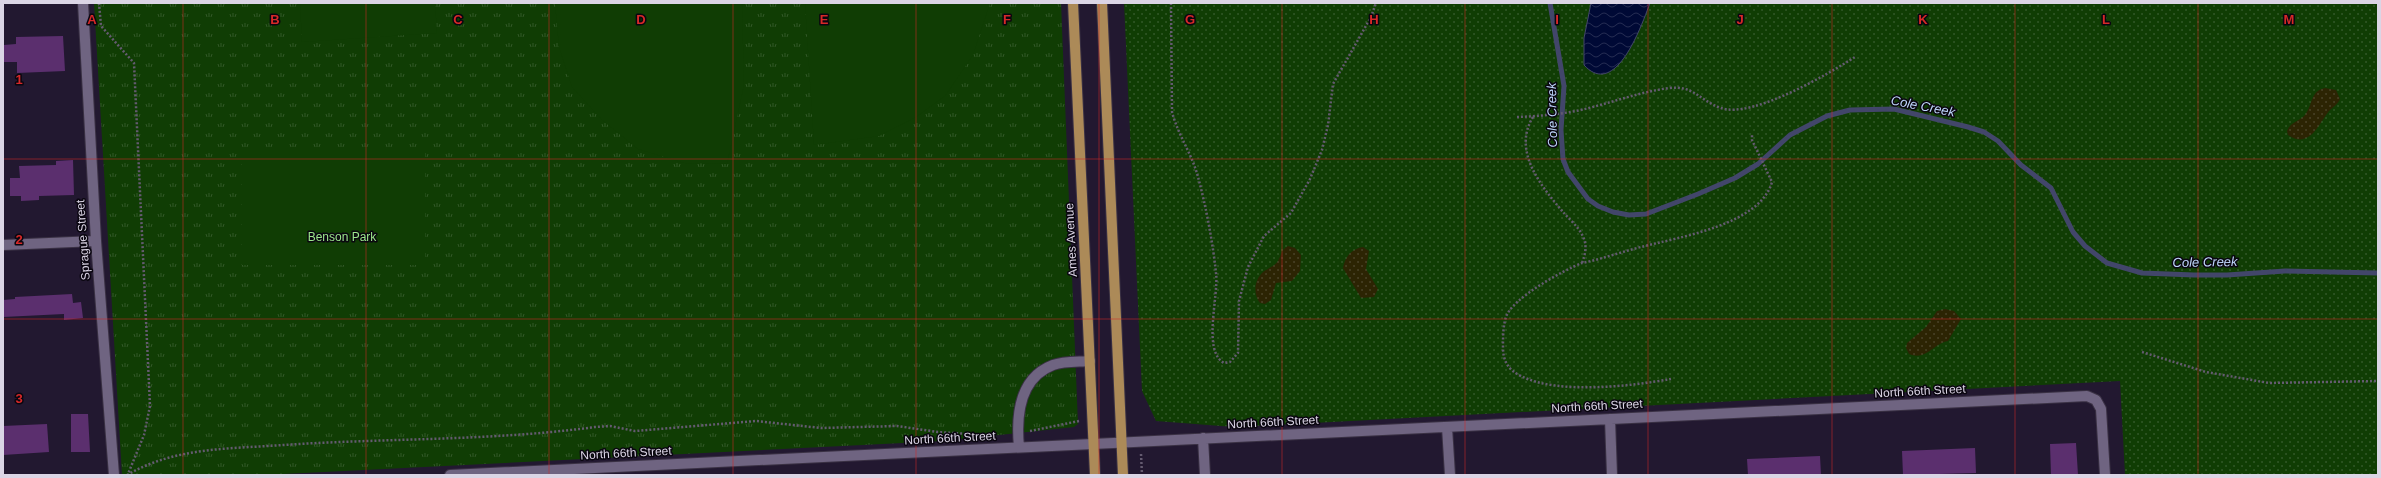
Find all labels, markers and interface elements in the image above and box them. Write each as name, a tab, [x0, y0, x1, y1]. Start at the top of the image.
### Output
text: A	[87, 12, 97, 27]
text: B	[270, 12, 280, 27]
text: C	[453, 12, 463, 27]
text: D	[636, 12, 646, 27]
text: E	[820, 12, 829, 27]
text: F	[1003, 12, 1011, 27]
text: G	[1185, 12, 1195, 27]
text: H	[1369, 12, 1379, 27]
text: I	[1555, 12, 1559, 27]
text: J	[1736, 12, 1744, 27]
text: K	[1918, 12, 1928, 27]
text: L	[2102, 12, 2110, 27]
text: M	[2284, 12, 2294, 27]
text: 1	[15, 72, 23, 87]
water label: Cole Creek	[1544, 81, 1560, 148]
water label: Cole Creek	[1890, 92, 1958, 120]
street label: Sprague Street	[73, 199, 93, 281]
street label: Ames Avenue	[1062, 202, 1080, 277]
park label: Benson Park	[308, 230, 377, 244]
text: 2	[15, 232, 23, 247]
water label: Cole Creek	[2172, 254, 2239, 270]
street label: North 66th Street	[1874, 382, 1967, 400]
text: 3	[15, 391, 23, 406]
street label: North 66th Street	[1551, 397, 1644, 415]
street label: North 66th Street	[1227, 413, 1320, 431]
street label: North 66th Street	[904, 429, 997, 447]
street label: North 66th Street	[580, 444, 673, 462]

